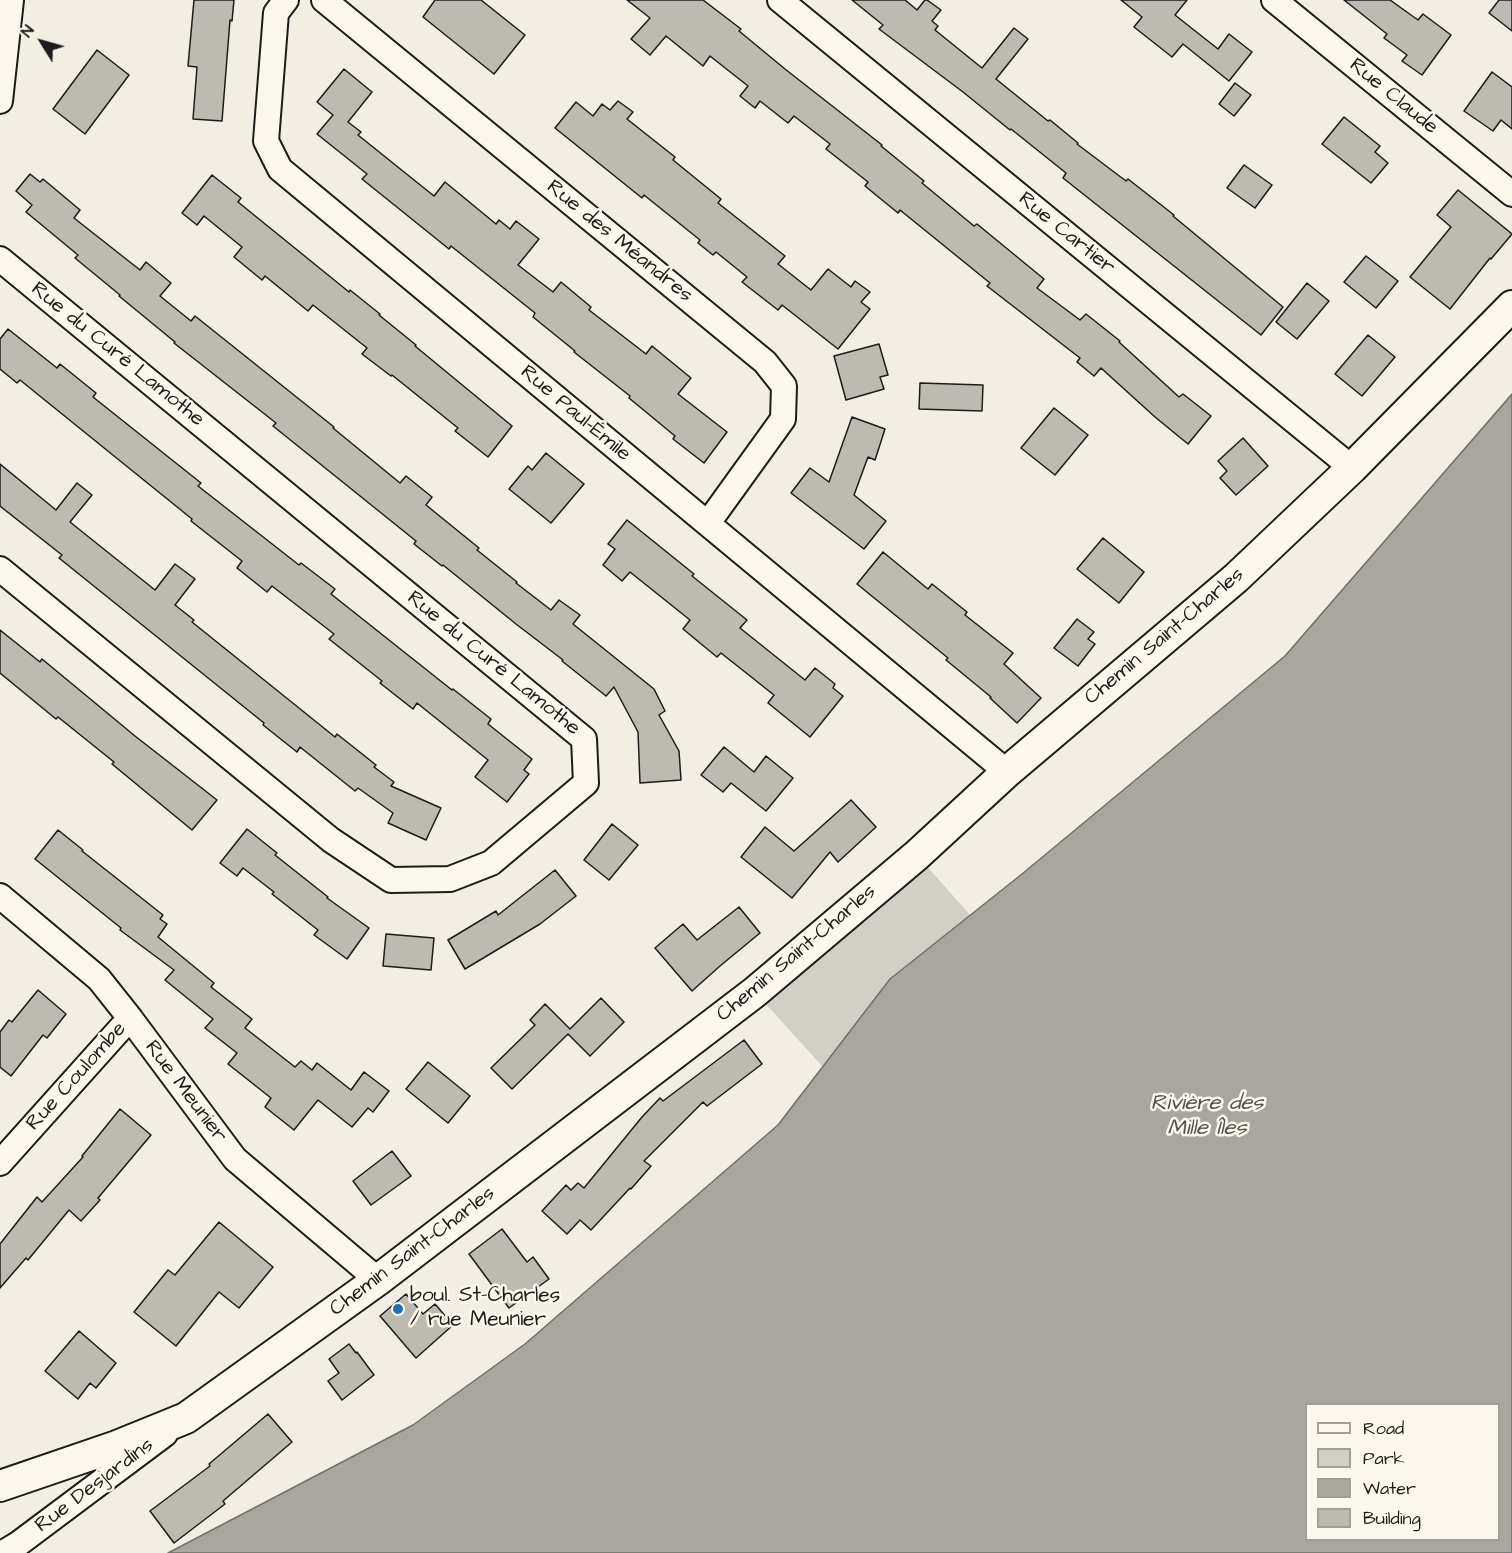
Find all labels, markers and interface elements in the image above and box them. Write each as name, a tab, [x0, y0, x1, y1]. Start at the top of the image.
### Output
north arrow	[12, 12, 72, 72]
text: N	[16, 21, 39, 42]
street label: Rue Claude	[1343, 54, 1443, 140]
street label: Rue des Méandres	[541, 175, 697, 309]
street label: Rue Cartier	[1013, 187, 1119, 281]
street label: Rue du Curé Lamothe	[25, 277, 209, 433]
street label: Rue Paul-Émile	[515, 360, 635, 468]
street label: Chemin Saint-Charles	[1080, 563, 1250, 711]
street label: Rue du Curé Lamothe	[401, 586, 585, 742]
street label: Chemin Saint-Charles	[712, 880, 882, 1028]
street label: Rue Coulombe	[22, 1018, 132, 1136]
street label: Rue Meunier	[138, 1036, 232, 1148]
water label: Rivière des Mille Îles	[1151, 1091, 1263, 1142]
street label: Chemin Saint-Charles	[325, 1182, 501, 1322]
place label: boul. St-Charles / rue Meunier	[410, 1284, 560, 1334]
marker: boul. St-Charles / rue Meunier	[391, 1302, 405, 1316]
legend	[1305, 1403, 1500, 1541]
text: Road	[1363, 1416, 1404, 1441]
street label: Rue Desjardins	[31, 1433, 159, 1539]
text: Park	[1363, 1446, 1405, 1471]
text: Water	[1363, 1476, 1416, 1501]
text: Building	[1363, 1506, 1421, 1531]

